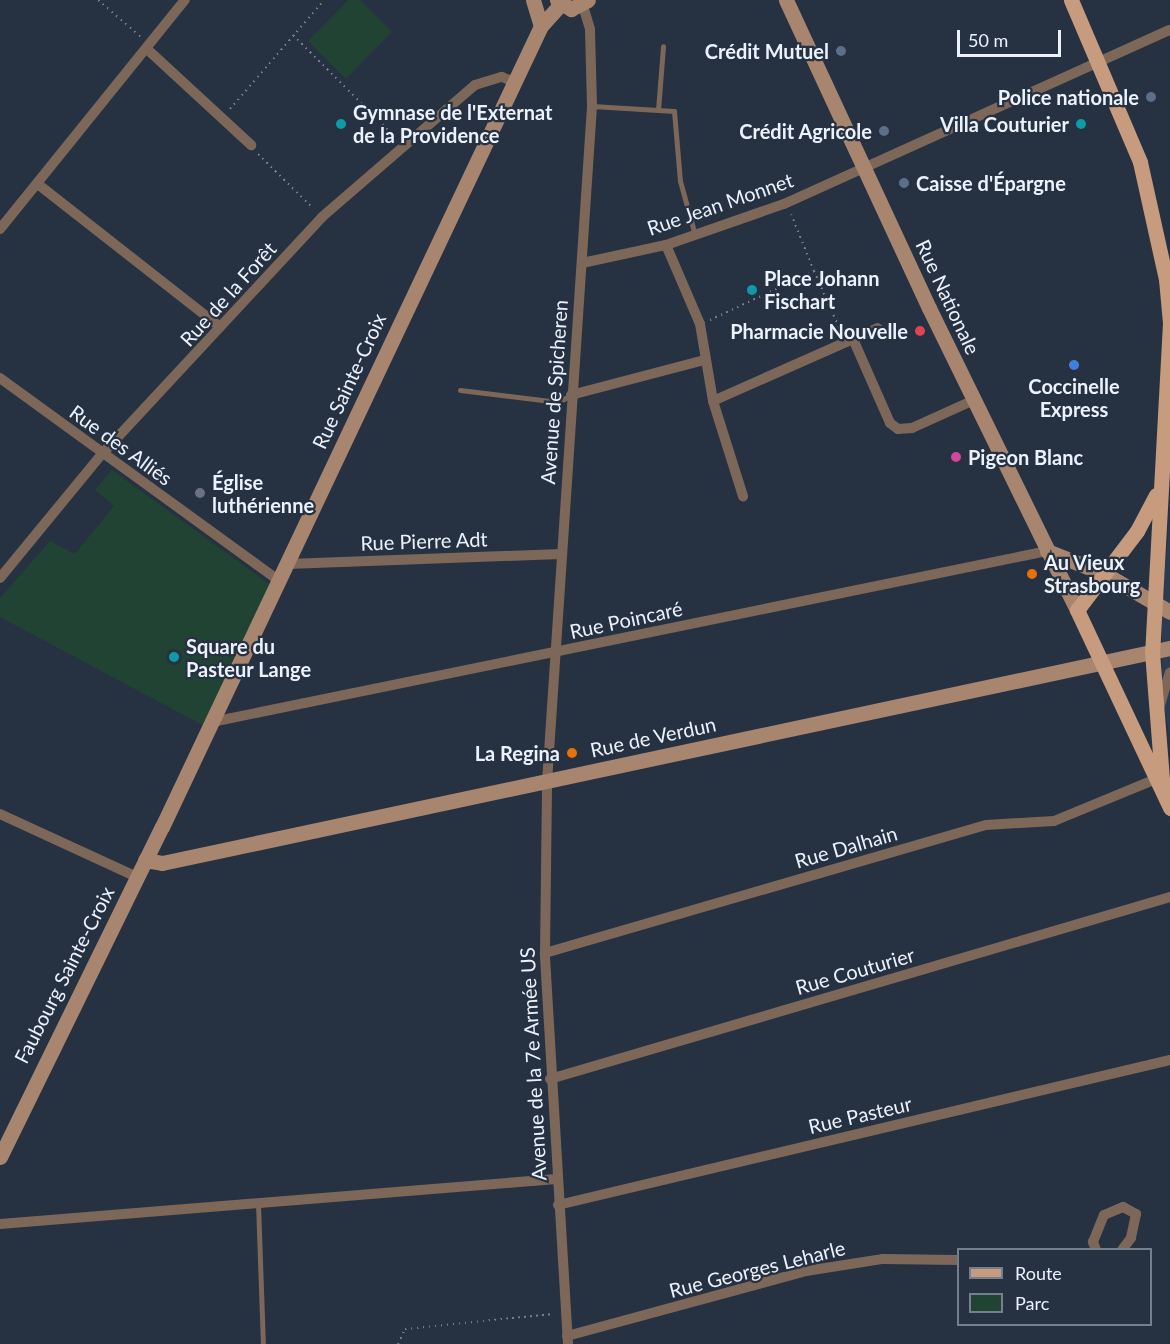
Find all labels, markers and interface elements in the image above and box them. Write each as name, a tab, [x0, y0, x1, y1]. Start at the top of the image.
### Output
scale bar	[960, 18, 1064, 56]
text: 50 m	[968, 29, 1008, 51]
place label: Crédit Mutuel	[705, 39, 829, 63]
marker: Crédit Mutuel	[834, 44, 848, 58]
place label: Police nationale	[998, 85, 1139, 109]
marker: Police nationale	[1144, 90, 1158, 104]
place label: Gymnase de l'Externat de la Providence	[353, 100, 552, 147]
place label: Villa Couturier	[940, 112, 1069, 136]
marker: Gymnase de l'Externat de la Providence	[334, 117, 348, 131]
marker: Villa Couturier	[1074, 117, 1088, 131]
place label: Crédit Agricole	[739, 119, 872, 143]
marker: Crédit Agricole	[877, 124, 891, 138]
street label: Rue Jean Monnet	[644, 168, 796, 240]
place label: Caisse d'Épargne	[916, 171, 1066, 195]
marker: Caisse d'Épargne	[897, 176, 911, 190]
street label: Rue Nationale	[911, 236, 985, 358]
street label: Rue de la Forêt	[175, 237, 281, 351]
place label: Place Johann Fischart	[764, 266, 880, 313]
marker: Place Johann Fischart	[745, 283, 759, 297]
street label: Avenue de Spicheren	[536, 299, 572, 485]
street label: Rue Sainte-Croix	[307, 309, 391, 453]
place label: Pharmacie Nouvelle	[730, 319, 908, 343]
marker: Pharmacie Nouvelle	[913, 324, 927, 338]
marker: Coccinelle Express	[1067, 358, 1081, 372]
place label: Coccinelle Express	[1028, 374, 1120, 421]
street label: Rue des Alliés	[65, 400, 177, 490]
place label: Pigeon Blanc	[968, 445, 1083, 469]
marker: Pigeon Blanc	[949, 450, 963, 464]
place label: Église luthérienne	[212, 470, 314, 517]
marker: Église luthérienne	[193, 486, 207, 500]
street label: Rue Pierre Adt	[360, 527, 488, 555]
place label: Au Vieux Strasbourg	[1044, 550, 1140, 597]
marker: Au Vieux Strasbourg	[1025, 567, 1039, 581]
street label: Rue Poincaré	[567, 596, 685, 644]
place label: Square du Pasteur Lange	[186, 634, 312, 681]
marker: Square du Pasteur Lange	[167, 650, 181, 664]
street label: Rue de Verdun	[587, 712, 719, 762]
place label: La Regina	[475, 741, 560, 765]
marker: La Regina	[565, 746, 579, 760]
street label: Rue Dalhain	[792, 821, 900, 873]
street label: Faubourg Sainte-Croix	[9, 883, 119, 1067]
street label: Rue Couturier	[793, 943, 917, 999]
street label: Avenue de la 7e Armée US	[515, 946, 551, 1182]
street label: Rue Pasteur	[806, 1091, 914, 1139]
street label: Rue Georges Leharle	[666, 1235, 848, 1303]
legend	[957, 1248, 1152, 1326]
text: Route	[1015, 1262, 1062, 1284]
text: Parc	[1015, 1292, 1049, 1314]

